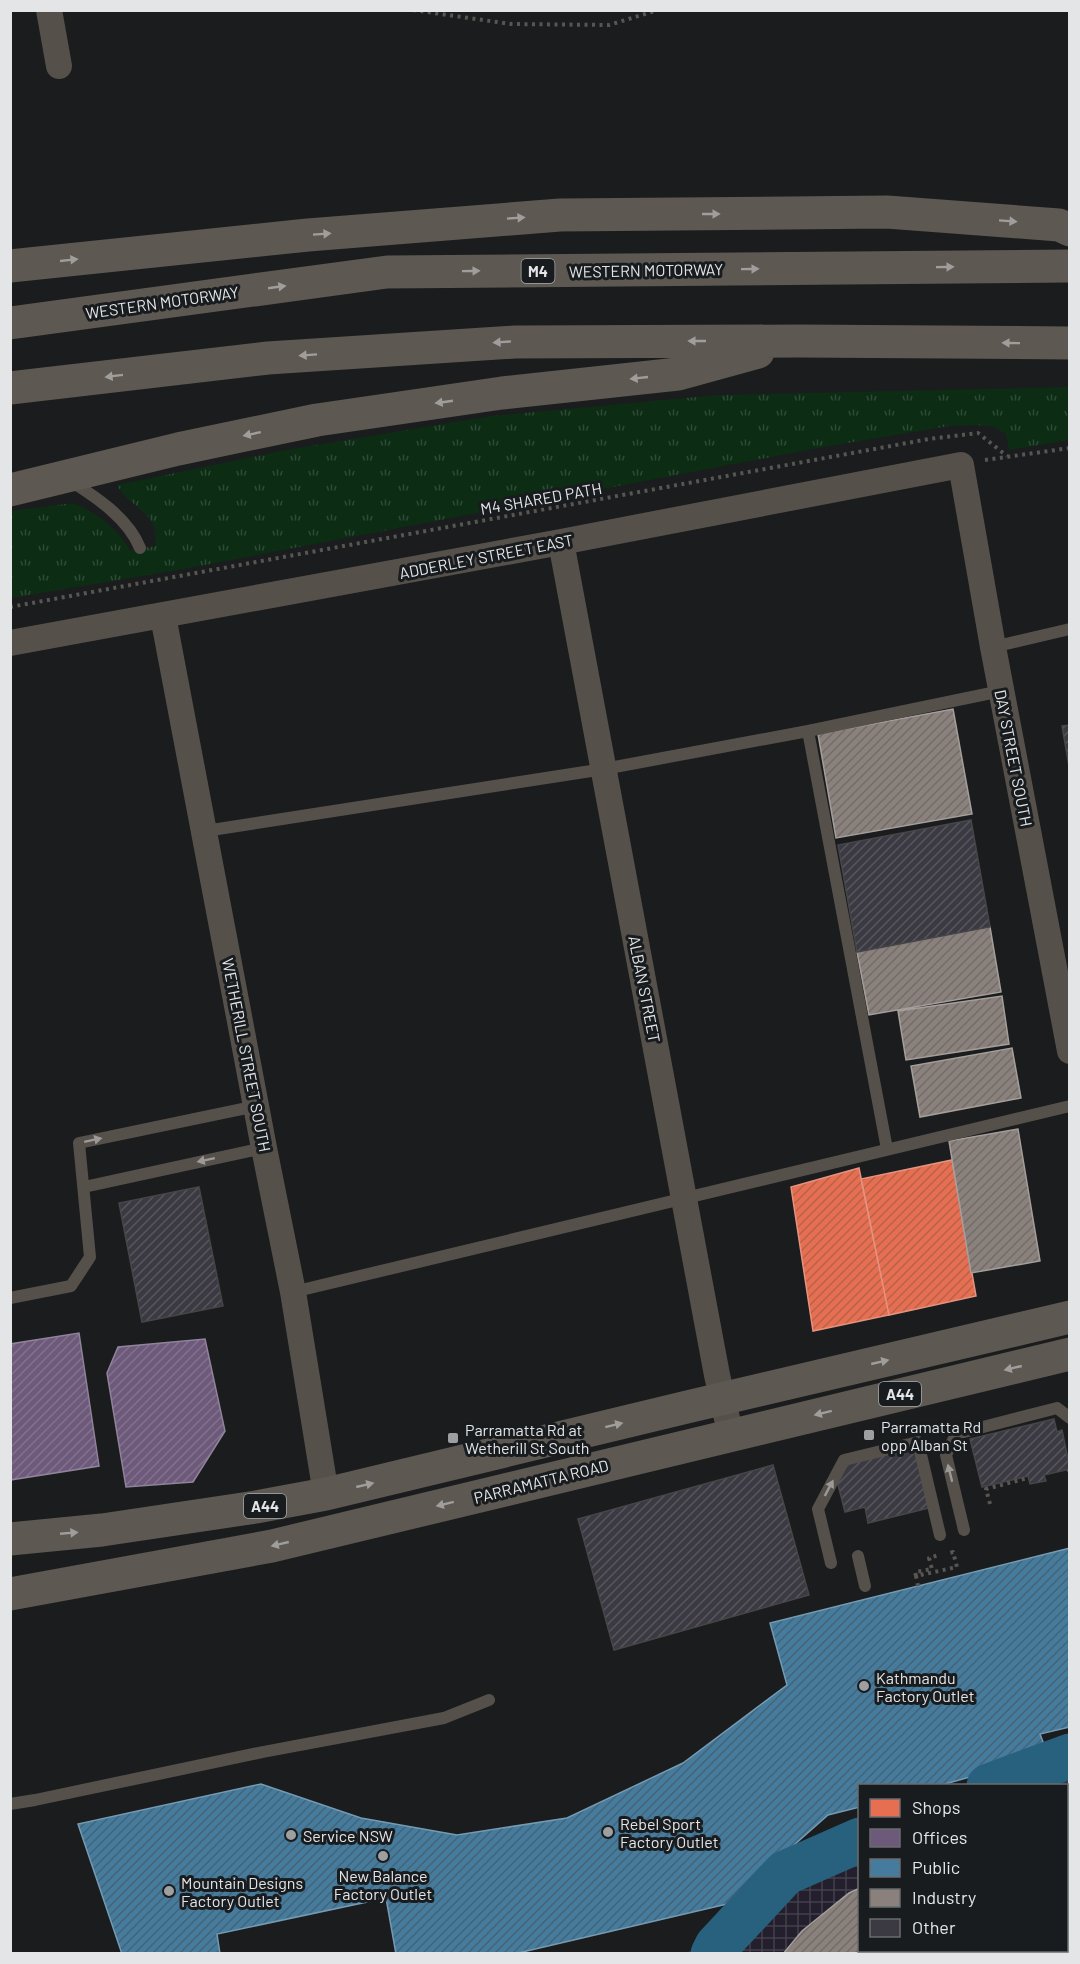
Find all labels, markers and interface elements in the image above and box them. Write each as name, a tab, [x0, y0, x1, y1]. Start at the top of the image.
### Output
one-way arrow	[702, 209, 721, 219]
one-way arrow	[507, 214, 526, 223]
one-way arrow	[999, 216, 1018, 226]
one-way arrow	[313, 229, 332, 238]
one-way arrow	[59, 255, 78, 265]
road number: M4	[522, 259, 554, 283]
street label: WESTERN MOTORWAY	[569, 259, 723, 281]
one-way arrow	[935, 262, 954, 272]
one-way arrow	[740, 264, 759, 274]
one-way arrow	[461, 266, 480, 276]
street label: WESTERN MOTORWAY	[84, 282, 240, 322]
one-way arrow	[267, 282, 286, 292]
one-way arrow	[688, 336, 707, 346]
one-way arrow	[493, 338, 512, 347]
one-way arrow	[1002, 338, 1021, 348]
one-way arrow	[298, 351, 317, 360]
one-way arrow	[104, 371, 123, 381]
one-way arrow	[630, 374, 649, 383]
one-way arrow	[434, 397, 453, 406]
one-way arrow	[243, 429, 261, 439]
street label: M4 SHARED PATH	[479, 478, 603, 518]
street label: ADDERLEY STREET EAST	[398, 530, 574, 582]
street label: DAY STREET SOUTH	[991, 688, 1037, 828]
street label: ALBAN STREET	[625, 934, 665, 1044]
street label: WETHERILL STREET SOUTH	[219, 957, 275, 1153]
one-way arrow	[84, 1135, 102, 1145]
one-way arrow	[197, 1156, 216, 1166]
one-way arrow	[871, 1357, 889, 1367]
one-way arrow	[1003, 1363, 1022, 1373]
road number: A44	[879, 1382, 921, 1406]
one-way arrow	[814, 1409, 832, 1419]
place label: Parramatta Rd opp Alban St	[881, 1417, 981, 1454]
place label: Parramatta Rd at Wetherill St South	[465, 1420, 589, 1457]
one-way arrow	[604, 1420, 623, 1430]
marker: Parramatta Rd opp Alban St	[862, 1428, 876, 1442]
marker: Parramatta Rd at Wetherill St South	[446, 1431, 460, 1445]
street label: PARRAMATTA ROAD	[472, 1455, 610, 1507]
one-way arrow	[945, 1464, 955, 1482]
one-way arrow	[824, 1479, 834, 1496]
one-way arrow	[355, 1480, 374, 1490]
road number: A44	[244, 1494, 286, 1518]
one-way arrow	[436, 1500, 454, 1510]
one-way arrow	[59, 1528, 78, 1538]
one-way arrow	[271, 1539, 289, 1549]
place label: Kathmandu Factory Outlet	[876, 1668, 975, 1705]
marker: Kathmandu Factory Outlet	[857, 1679, 871, 1693]
legend	[858, 1784, 1068, 1952]
text: Shops	[912, 1796, 961, 1818]
place label: Rebel Sport Factory Outlet	[620, 1814, 719, 1851]
marker: Rebel Sport Factory Outlet	[601, 1825, 615, 1839]
place label: Service NSW	[303, 1826, 393, 1845]
text: Offices	[912, 1826, 968, 1848]
marker: Service NSW	[284, 1828, 298, 1842]
marker: New Balance Factory Outlet	[376, 1849, 390, 1863]
text: Public	[912, 1856, 960, 1878]
place label: New Balance Factory Outlet	[334, 1866, 432, 1903]
place label: Mountain Designs Factory Outlet	[181, 1873, 303, 1910]
marker: Mountain Designs Factory Outlet	[162, 1884, 176, 1898]
text: Industry	[912, 1886, 976, 1908]
text: Other	[912, 1916, 956, 1938]

